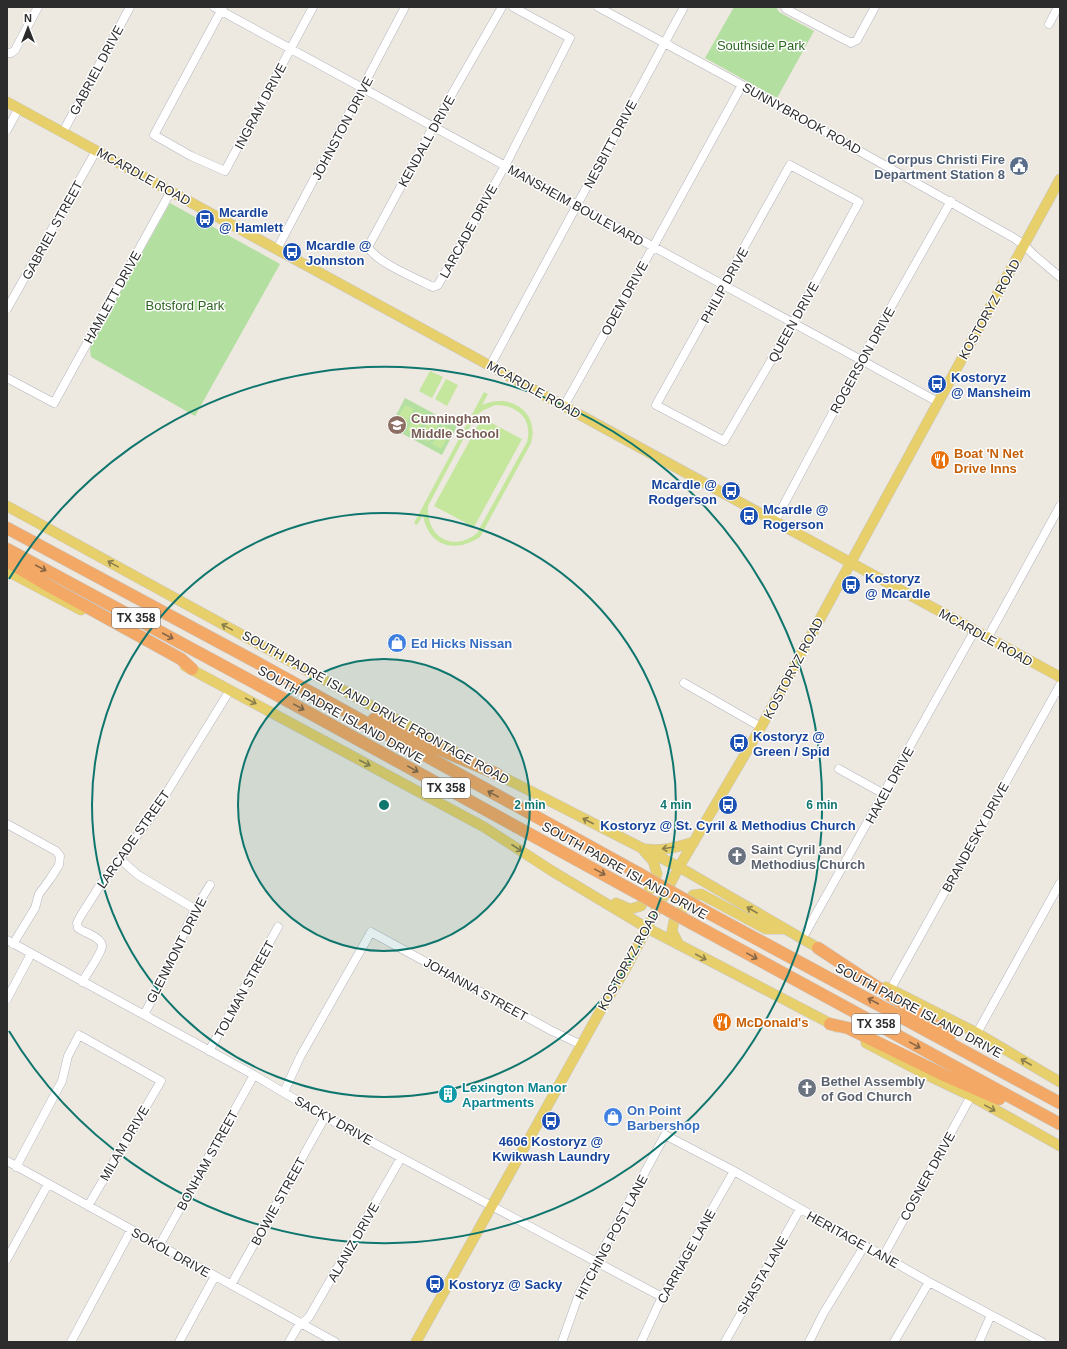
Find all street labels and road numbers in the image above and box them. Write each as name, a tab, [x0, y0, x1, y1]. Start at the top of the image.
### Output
street label: GABRIEL DRIVE	[67, 23, 127, 118]
street label: INGRAM DRIVE	[231, 60, 290, 152]
street label: JOHNSTON DRIVE	[309, 74, 376, 182]
street label: SUNNYBROOK ROAD	[740, 79, 864, 157]
street label: KENDALL DRIVE	[395, 93, 458, 190]
street label: NESBITT DRIVE	[581, 97, 640, 191]
street label: MCARDLE ROAD	[94, 144, 193, 208]
street label: MANSHEIM BOULEVARD	[505, 162, 646, 249]
street label: GABRIEL STREET	[19, 178, 86, 282]
street label: LARCADE DRIVE	[436, 182, 501, 281]
street label: PHILIP DRIVE	[697, 244, 752, 326]
street label: HAMLETT DRIVE	[81, 248, 144, 346]
street label: KOSTORYZ ROAD	[956, 257, 1023, 362]
street label: ODEM DRIVE	[598, 258, 651, 338]
street label: QUEEN DRIVE	[765, 279, 822, 365]
street label: ROGERSON DRIVE	[827, 304, 898, 416]
street label: MCARDLE ROAD	[484, 357, 583, 421]
street label: MCARDLE ROAD	[936, 605, 1035, 669]
road number: TX 358	[112, 608, 160, 628]
street label: KOSTORYZ ROAD	[760, 615, 826, 721]
street label: SOUTH PADRE ISLAND DRIVE FRONTAGE ROAD	[240, 627, 512, 787]
street label: SOUTH PADRE ISLAND DRIVE	[256, 662, 426, 766]
street label: HAKEL DRIVE	[862, 744, 917, 826]
road number: TX 358	[422, 778, 470, 798]
street label: BRANDESKY DRIVE	[939, 779, 1012, 895]
street label: LARCADE STREET	[94, 787, 173, 891]
street label: SOUTH PADRE ISLAND DRIVE	[539, 819, 710, 922]
street label: GLENMONT DRIVE	[143, 895, 210, 1006]
street label: KOSTORYZ ROAD	[595, 908, 662, 1013]
street label: TOLMAN STREET	[211, 938, 277, 1040]
street label: JOHANNA STREET	[421, 955, 530, 1024]
street label: SOUTH PADRE ISLAND DRIVE	[833, 960, 1005, 1061]
road number: TX 358	[852, 1014, 900, 1034]
street label: SACKY DRIVE	[292, 1093, 376, 1148]
street label: MILAM DRIVE	[97, 1103, 152, 1184]
street label: BONHAM STREET	[174, 1108, 241, 1213]
street label: COSNER DRIVE	[897, 1129, 958, 1223]
street label: BOWIE STREET	[248, 1155, 309, 1248]
street label: HITCHING POST LANE	[572, 1172, 651, 1302]
street label: ALANIZ DRIVE	[325, 1200, 382, 1284]
street label: CARRIAGE LANE	[654, 1206, 719, 1306]
street label: HERITAGE LANE	[804, 1208, 902, 1271]
street label: SOKOL DRIVE	[129, 1225, 213, 1280]
street label: SHASTA LANE	[734, 1233, 791, 1317]

